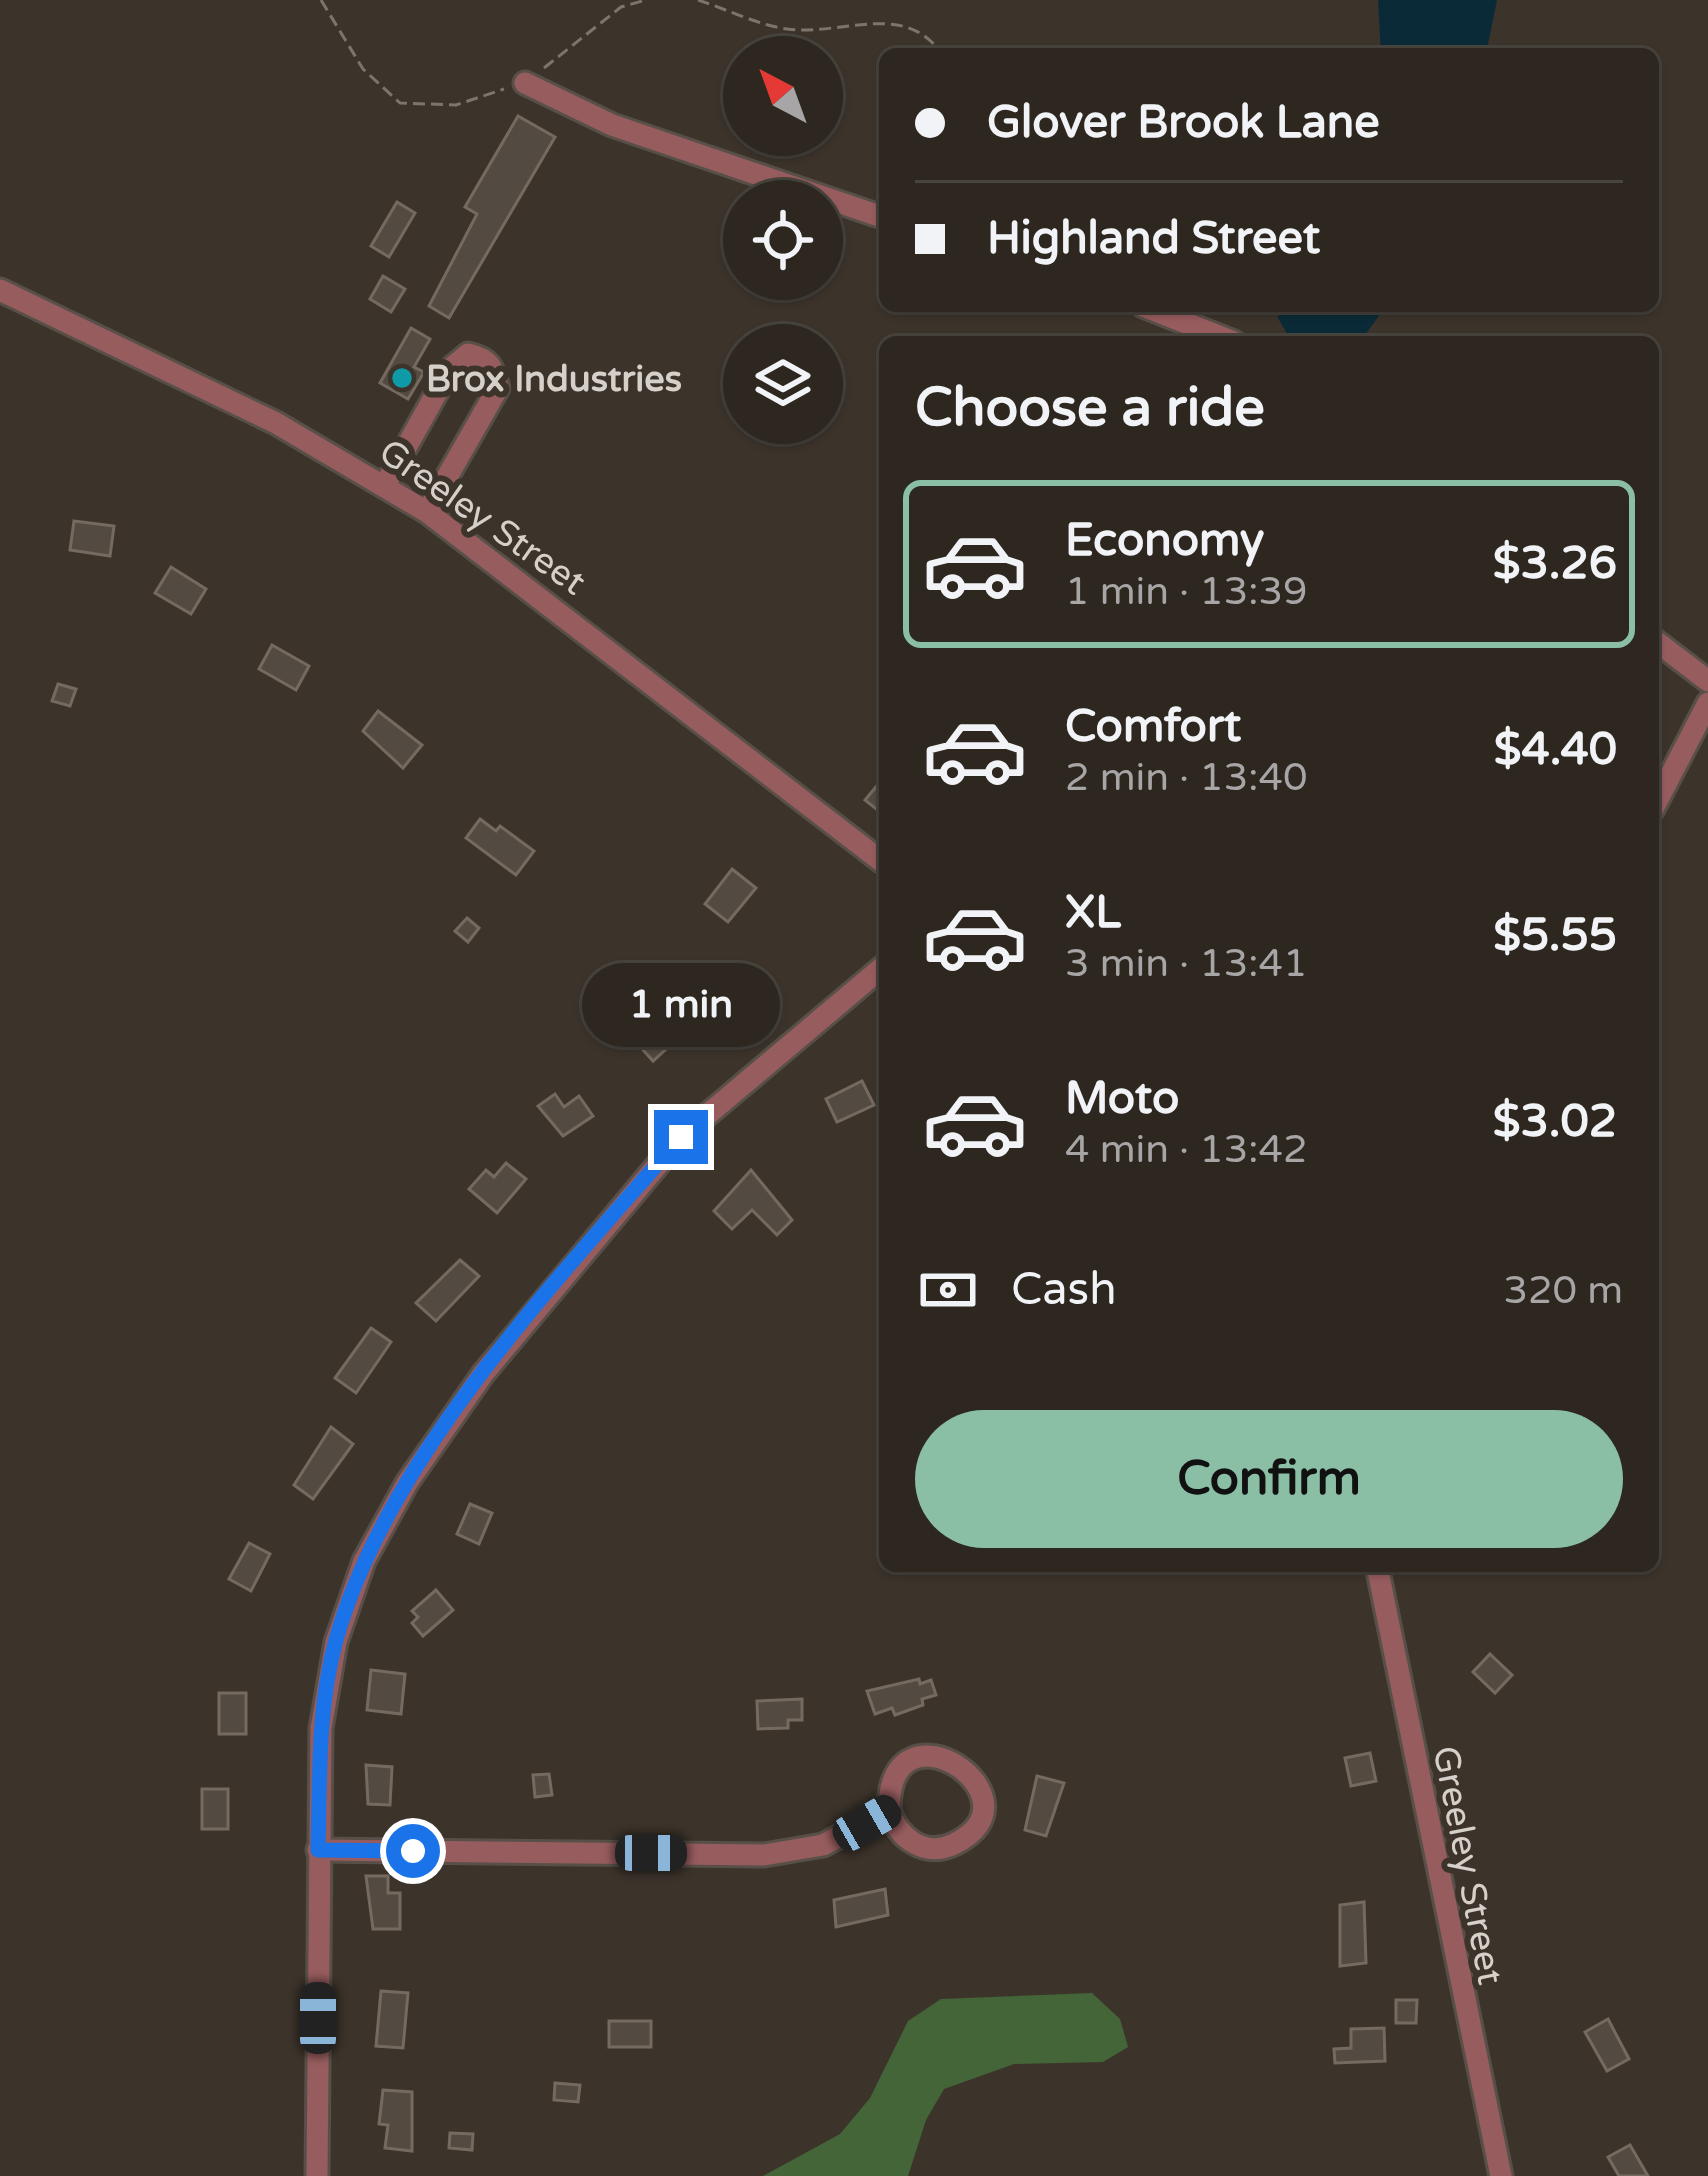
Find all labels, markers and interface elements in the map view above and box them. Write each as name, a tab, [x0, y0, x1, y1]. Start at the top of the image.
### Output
north arrow	[723, 36, 843, 156]
map controls	[723, 36, 843, 444]
text: Glover Brook Lane	[987, 96, 1380, 150]
button: locate	[723, 180, 843, 300]
text: Highland Street	[987, 212, 1320, 266]
button: layers	[723, 324, 843, 444]
place label: Brox Industries	[426, 358, 682, 401]
marker: Brox Industries	[389, 365, 415, 391]
text: Choose a ride	[915, 375, 1265, 440]
street label: Greeley Street	[371, 430, 594, 604]
icon: car	[921, 510, 1029, 618]
text: Economy	[1065, 514, 1264, 568]
text: $3.26	[1493, 537, 1617, 591]
text: 1 min · 13:39	[1065, 568, 1307, 615]
icon: car	[921, 696, 1029, 804]
text: Comfort	[1065, 700, 1241, 754]
text: $4.40	[1494, 723, 1617, 777]
text: 2 min · 13:40	[1065, 754, 1307, 801]
icon: car	[921, 882, 1029, 990]
text: XL	[1065, 886, 1121, 940]
text: $5.55	[1493, 909, 1617, 963]
text: 3 min · 13:41	[1065, 940, 1307, 987]
callout: 1 min	[582, 963, 780, 1047]
text: 1 min	[629, 981, 733, 1028]
icon: car	[921, 1068, 1029, 1176]
text: Moto	[1065, 1072, 1179, 1126]
text: $3.02	[1493, 1095, 1617, 1149]
route end	[654, 1110, 708, 1164]
text: 4 min · 13:42	[1065, 1126, 1307, 1173]
icon: cash	[915, 1257, 981, 1323]
text: Cash	[1011, 1263, 1117, 1317]
text: 320 m	[1504, 1267, 1623, 1314]
button: Confirm	[915, 1410, 1623, 1548]
street label: Greeley Street	[1423, 1742, 1512, 1988]
car	[827, 1789, 907, 1857]
route start	[386, 1824, 440, 1878]
car	[615, 1835, 687, 1871]
car	[300, 1982, 336, 2054]

